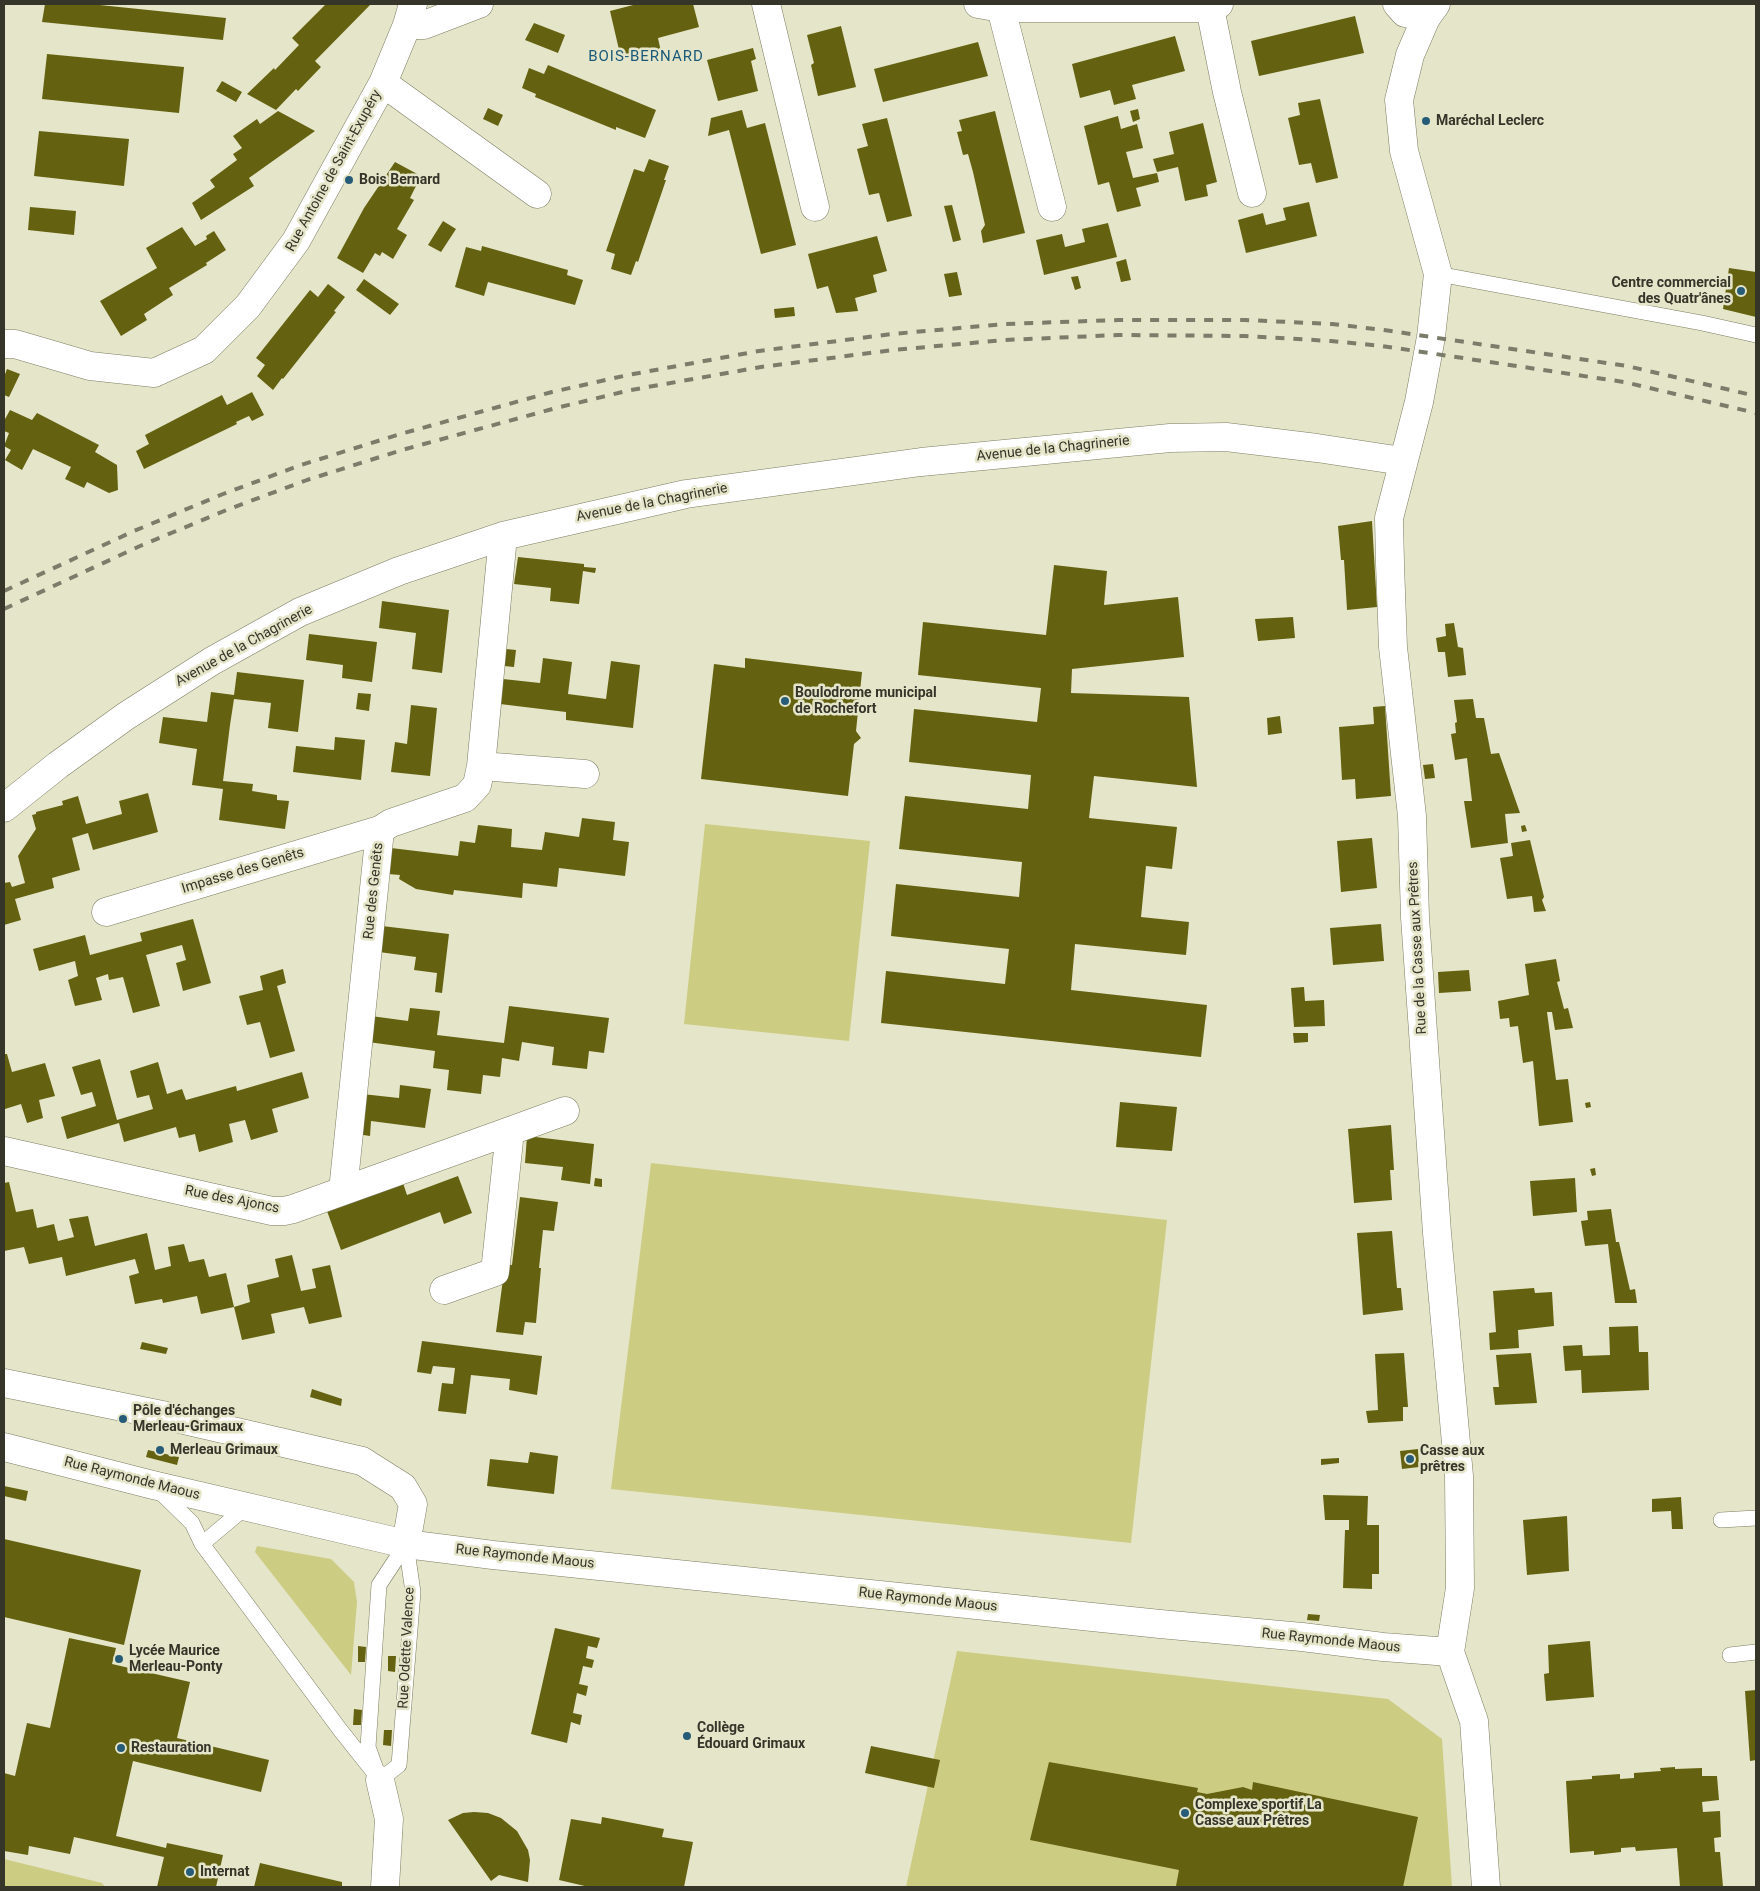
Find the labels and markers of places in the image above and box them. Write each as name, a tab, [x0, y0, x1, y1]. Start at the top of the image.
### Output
place label: Maréchal Leclerc	[1436, 113, 1544, 129]
marker: Maréchal Leclerc	[1420, 115, 1432, 127]
place label: Bois Bernard	[359, 172, 440, 188]
marker: Bois Bernard	[343, 174, 355, 186]
place label: Centre commercial des Quatr'ânes	[1611, 275, 1731, 308]
marker: Centre commercial des Quatr'ânes	[1735, 285, 1747, 297]
place label: Boulodrome municipal de Rochefort	[795, 685, 937, 718]
marker: Boulodrome municipal de Rochefort	[779, 695, 791, 707]
place label: Pôle d'échanges Merleau-Grimaux	[133, 1403, 243, 1435]
marker: Pôle d'échanges Merleau-Grimaux	[117, 1413, 129, 1425]
place label: Merleau Grimaux	[170, 1442, 278, 1458]
place label: Casse aux prêtres	[1420, 1443, 1485, 1475]
marker: Merleau Grimaux	[154, 1444, 166, 1456]
marker: Casse aux prêtres	[1404, 1453, 1416, 1465]
place label: Lycée Maurice Merleau-Ponty	[129, 1643, 223, 1675]
marker: Lycée Maurice Merleau-Ponty	[113, 1653, 125, 1665]
place label: Collège Édouard Grimaux	[697, 1720, 805, 1752]
marker: Collège Édouard Grimaux	[681, 1730, 693, 1742]
place label: Restauration	[131, 1740, 211, 1756]
marker: Restauration	[115, 1742, 127, 1754]
place label: Complexe sportif La Casse aux Prêtres	[1195, 1797, 1322, 1830]
marker: Complexe sportif La Casse aux Prêtres	[1179, 1807, 1191, 1819]
place label: Internat	[200, 1864, 249, 1880]
marker: Internat	[184, 1866, 196, 1878]

